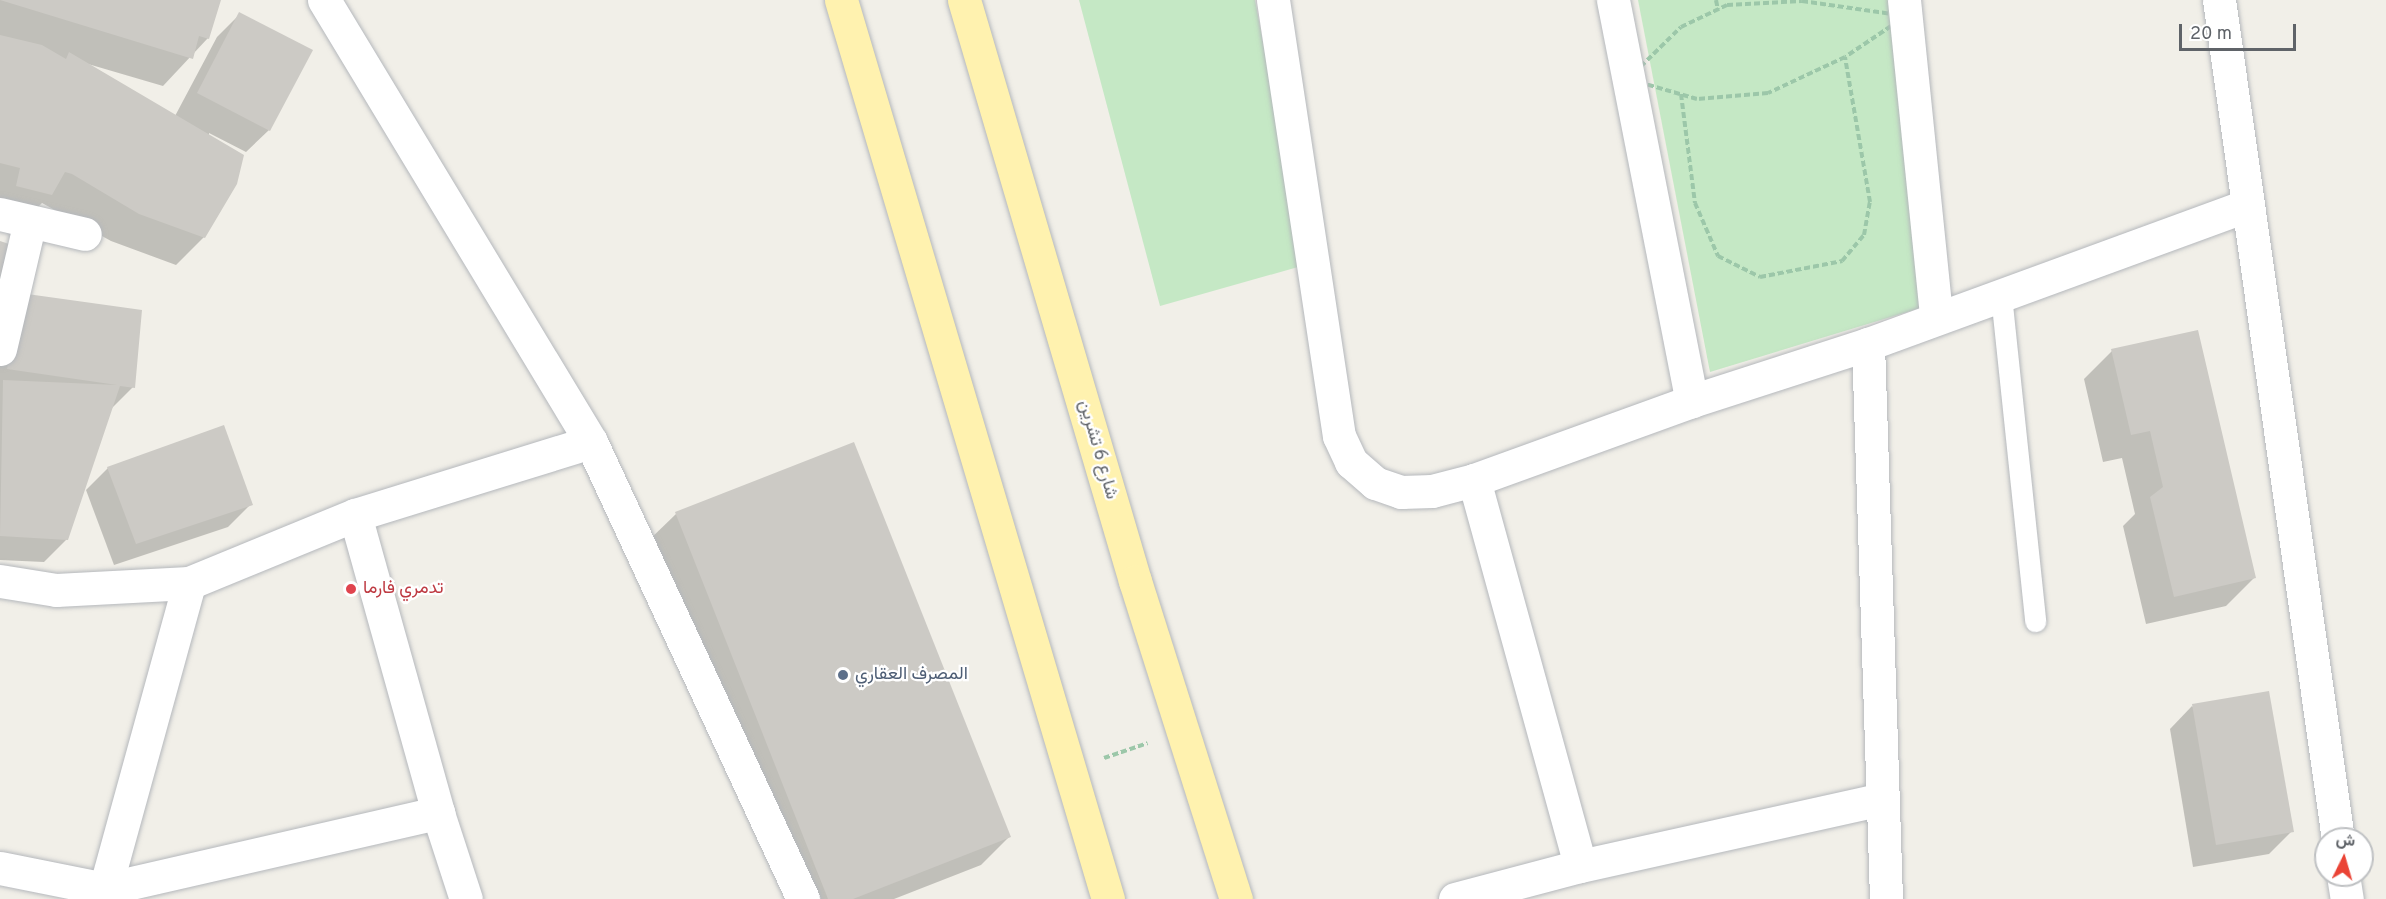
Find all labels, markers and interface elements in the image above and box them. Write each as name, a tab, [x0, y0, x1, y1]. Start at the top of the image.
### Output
scale bar	[2182, 12, 2299, 50]
text: 20 m	[2190, 23, 2232, 46]
street label: شارع 6 تشرين	[1073, 398, 1121, 502]
place label: تدمري فارما	[363, 578, 444, 600]
marker: تدمري فارما	[344, 582, 358, 596]
place label: المصرف العقاري	[855, 664, 968, 686]
marker: المصرف العقاري	[836, 668, 850, 682]
north arrow	[2314, 827, 2374, 887]
text: ش	[2335, 830, 2356, 852]

